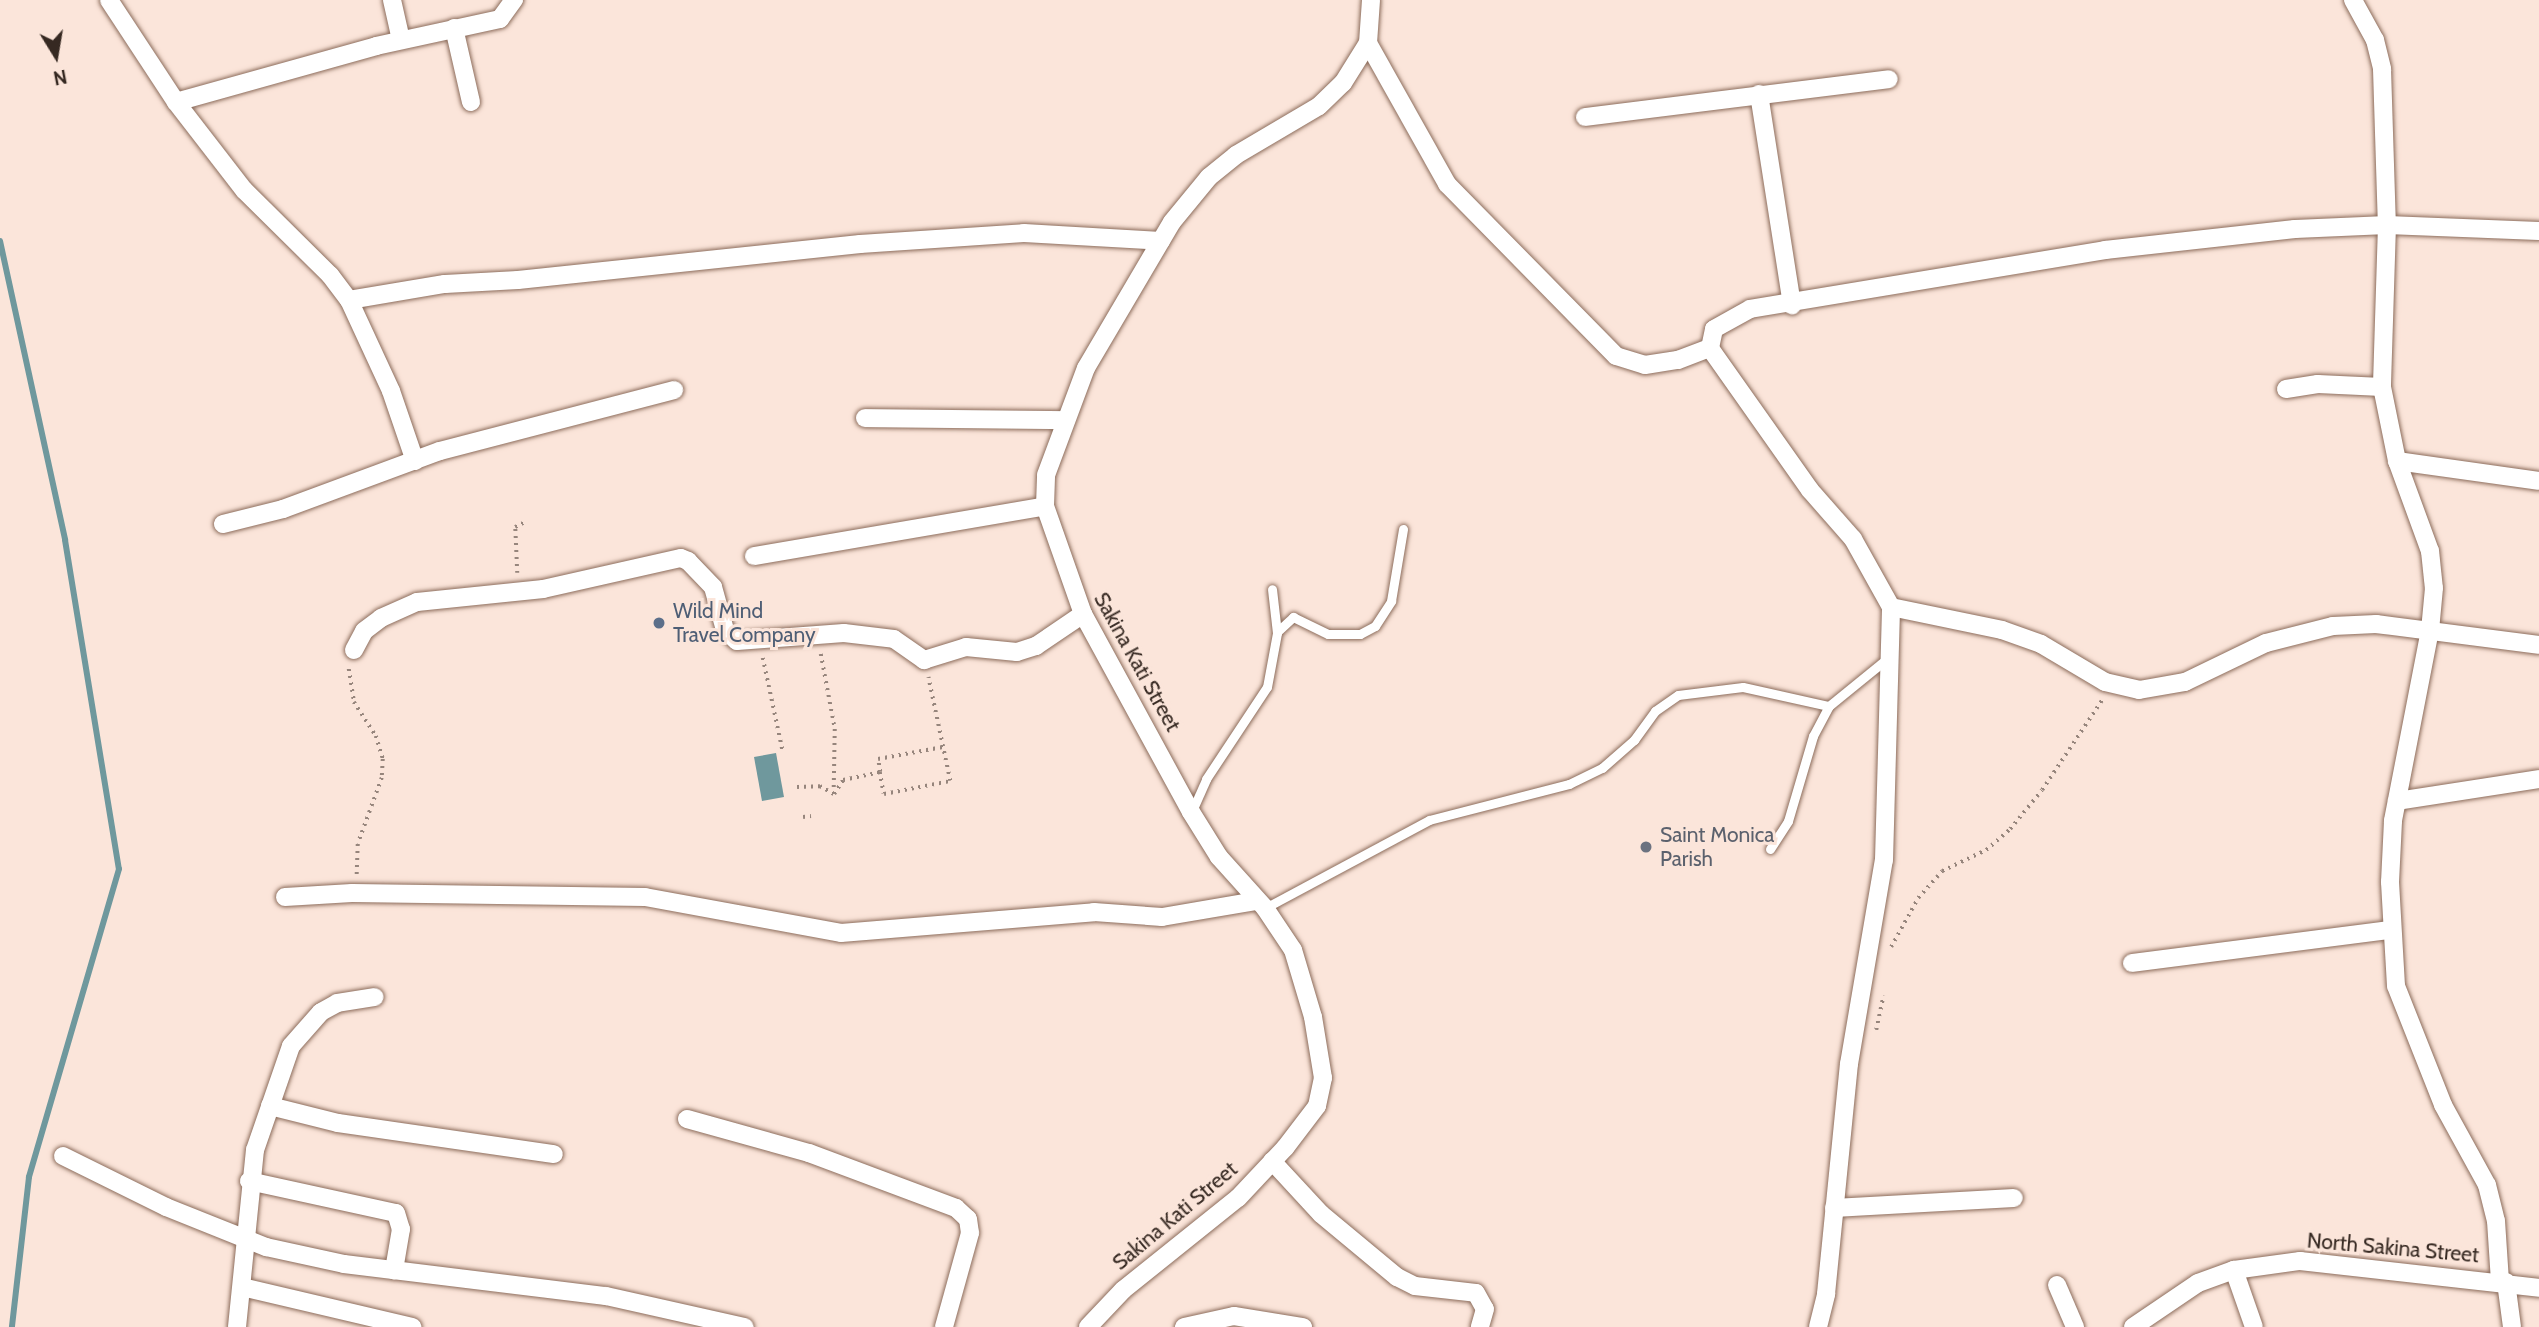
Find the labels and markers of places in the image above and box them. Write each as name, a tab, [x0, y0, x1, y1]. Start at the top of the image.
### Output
place label: Wild Mind Travel Company	[673, 598, 816, 648]
marker: Wild Mind Travel Company	[651, 615, 667, 631]
place label: Saint Monica Parish	[1660, 822, 1774, 872]
marker: Saint Monica Parish	[1638, 839, 1654, 855]

